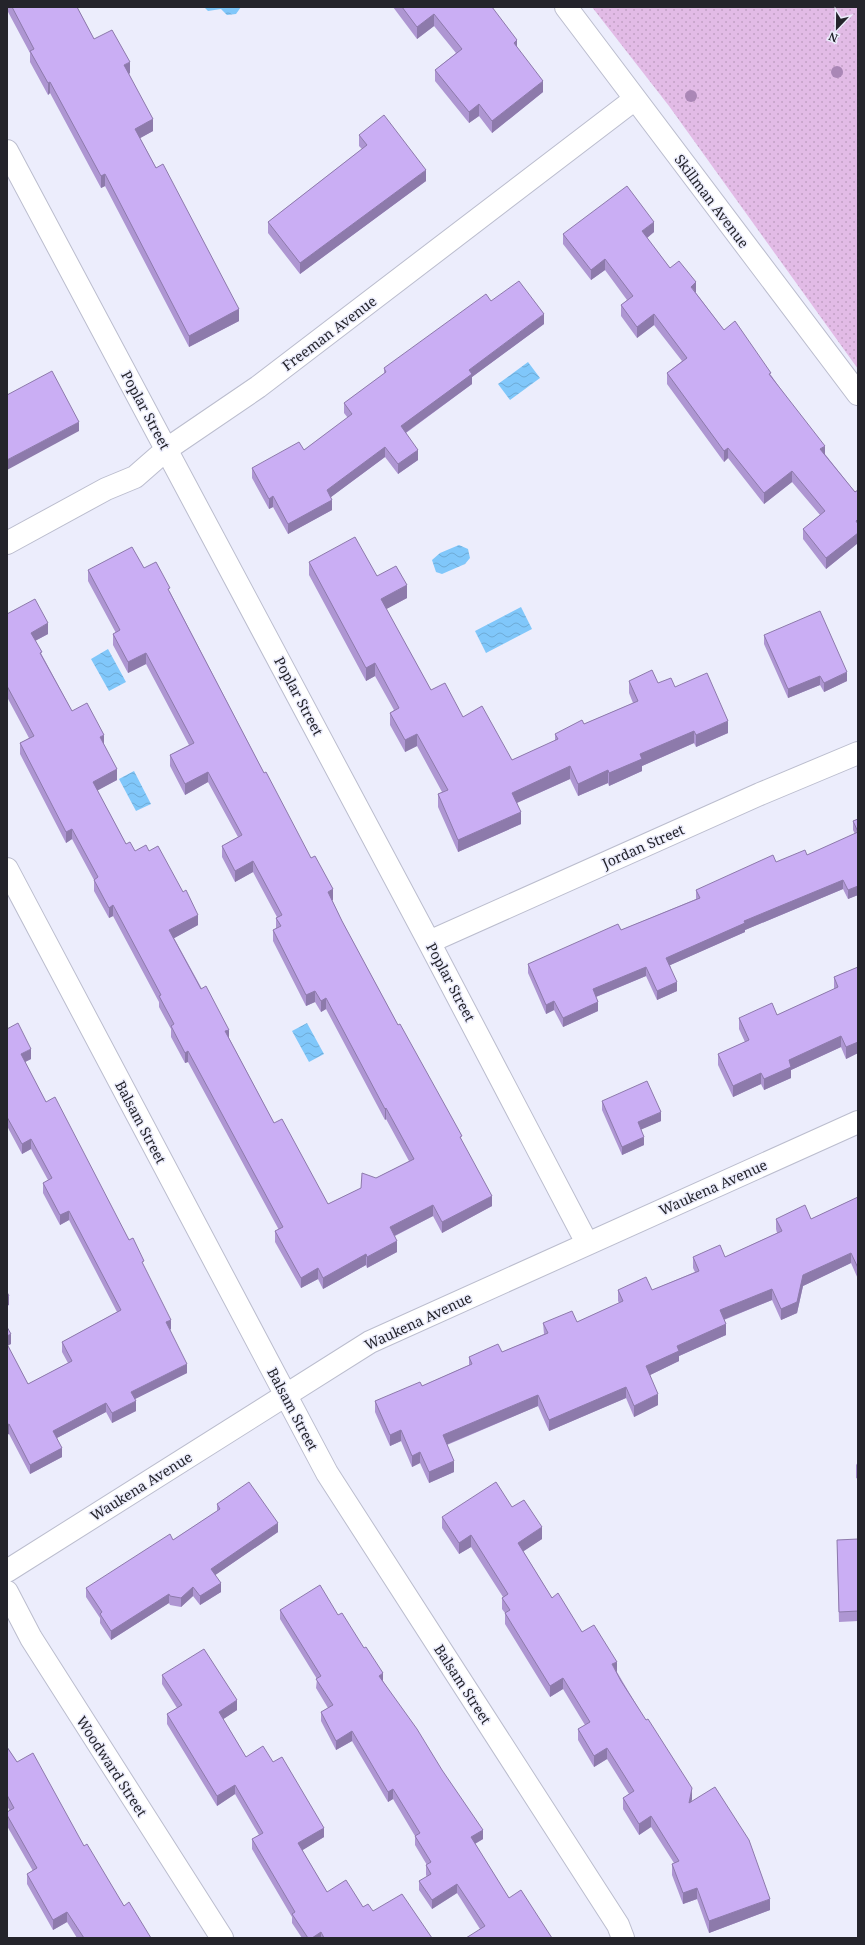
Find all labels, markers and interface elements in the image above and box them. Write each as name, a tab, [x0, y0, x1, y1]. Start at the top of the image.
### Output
north arrow	[817, 8, 857, 48]
text: N	[826, 29, 840, 46]
street label: Skillman Avenue	[670, 150, 754, 252]
street label: Freeman Avenue	[278, 291, 380, 375]
street label: Poplar Street	[117, 367, 175, 453]
street label: Poplar Street	[270, 653, 328, 739]
street label: Jordan Street	[598, 819, 687, 873]
street label: Poplar Street	[422, 939, 480, 1025]
street label: Balsam Street	[111, 1077, 171, 1167]
street label: Waukena Avenue	[656, 1155, 770, 1219]
street label: Waukena Avenue	[361, 1288, 475, 1354]
street label: Balsam Street	[263, 1364, 323, 1454]
street label: Waukena Avenue	[87, 1447, 195, 1525]
street label: Balsam Street	[430, 1640, 496, 1728]
street label: Woodward Street	[72, 1712, 152, 1820]

